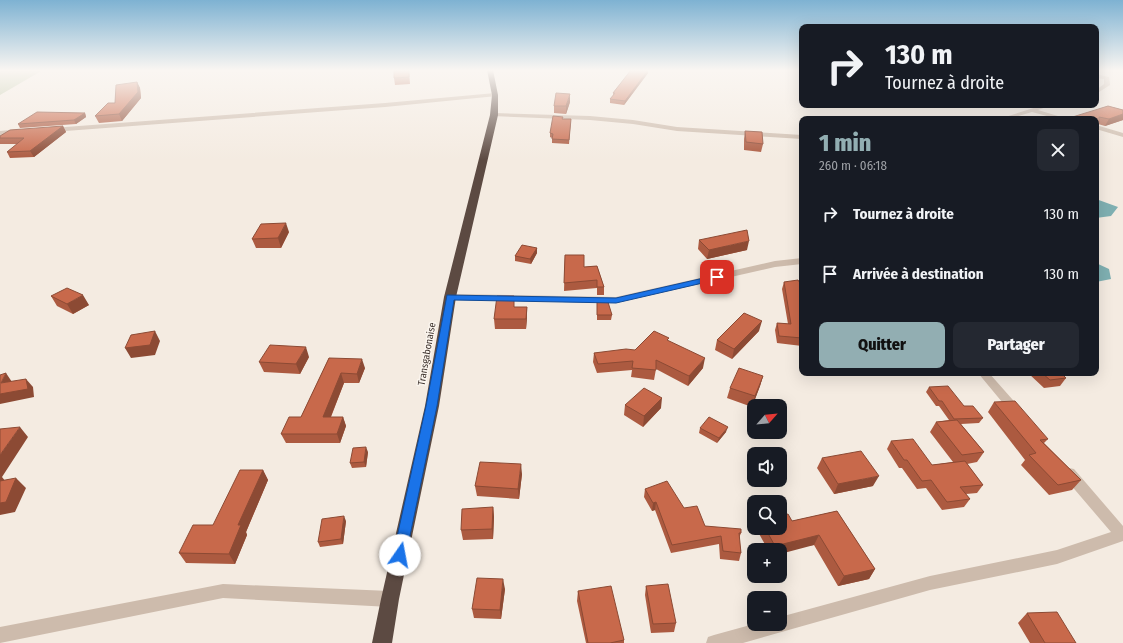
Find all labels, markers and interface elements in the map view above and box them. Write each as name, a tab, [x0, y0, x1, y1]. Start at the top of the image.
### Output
text: 130 m	[885, 38, 953, 71]
icon: right	[819, 40, 871, 92]
text: Tournez à droite	[885, 72, 1004, 94]
text: 1 min	[819, 129, 871, 157]
button: close	[1037, 129, 1079, 171]
text: 260 m · 06:18	[819, 158, 887, 173]
icon: right	[819, 203, 841, 225]
text: Tournez à droite	[853, 205, 954, 223]
text: 130 m	[1044, 205, 1079, 223]
pin	[700, 260, 734, 294]
icon: arrive	[819, 263, 841, 285]
text: Arrivée à destination	[853, 265, 984, 283]
text: 130 m	[1044, 265, 1079, 283]
icon: arrive	[706, 266, 728, 288]
street label: Transgabonaise	[416, 321, 438, 386]
button: Quitter	[819, 322, 945, 368]
button: Partager	[953, 322, 1079, 368]
north arrow	[747, 399, 787, 439]
map controls	[747, 399, 787, 631]
button: sound	[747, 447, 787, 487]
button: search	[747, 495, 787, 535]
position arrow	[379, 534, 421, 576]
button: +	[747, 543, 787, 583]
button: −	[747, 591, 787, 631]

